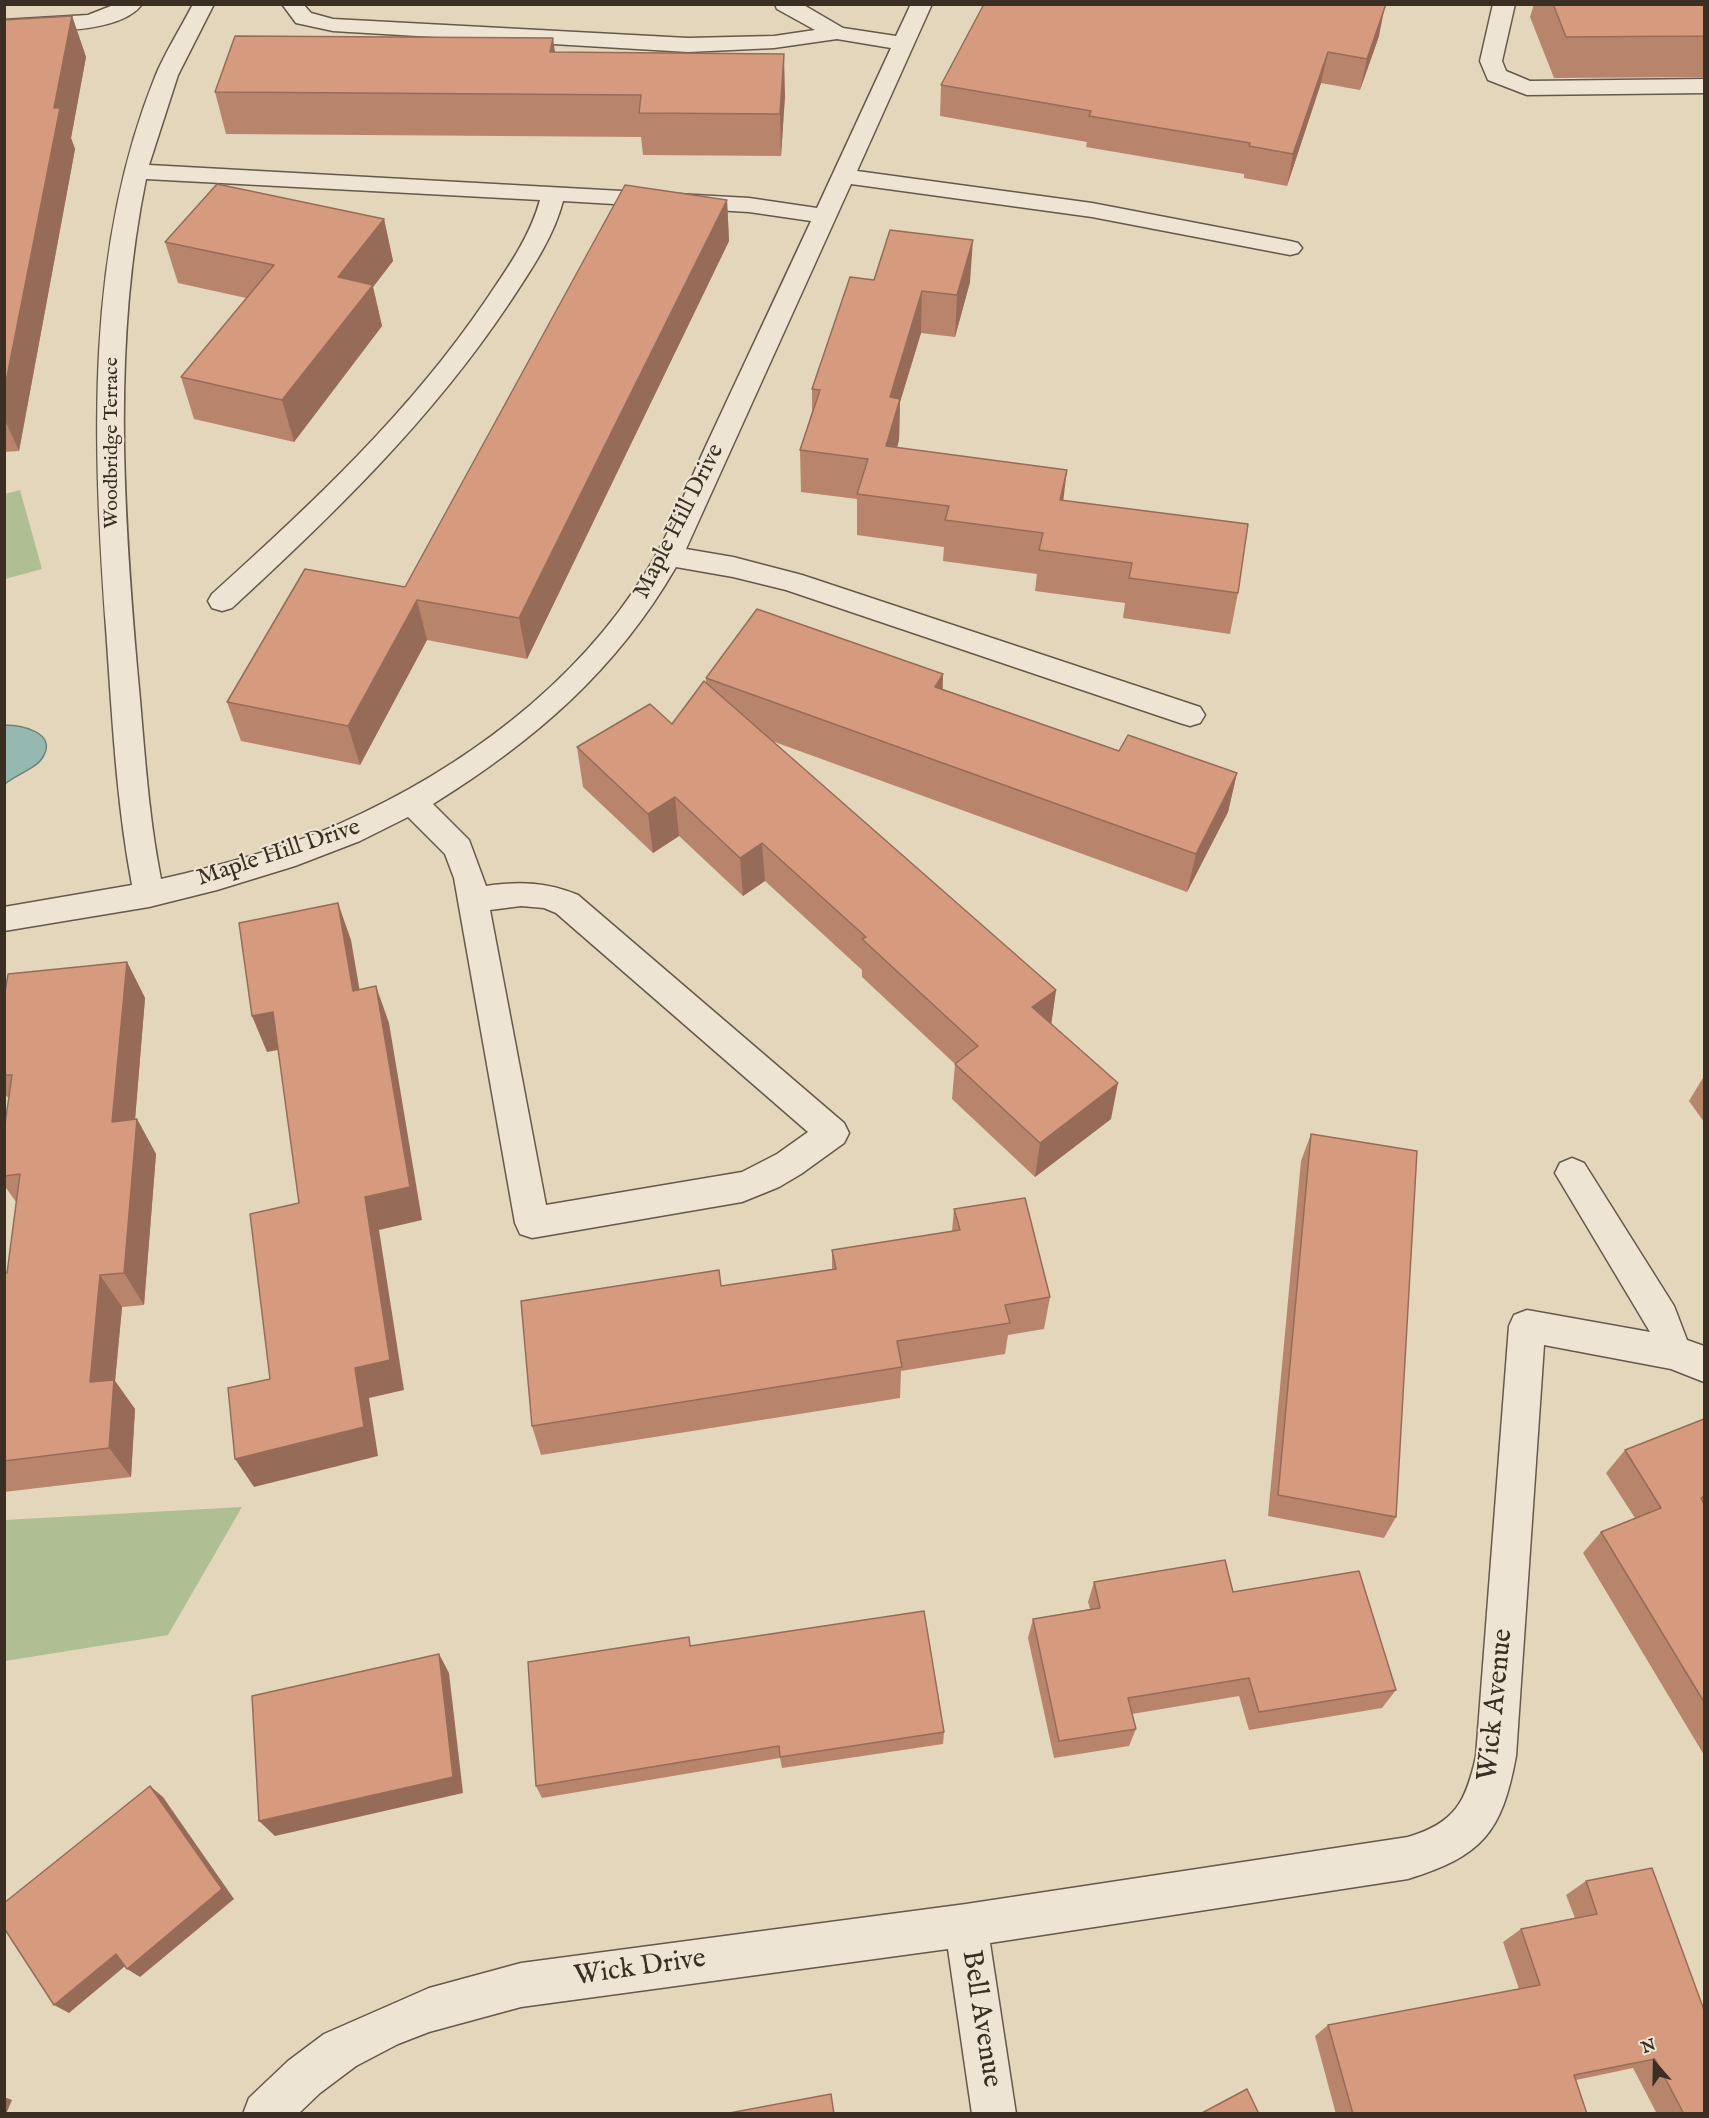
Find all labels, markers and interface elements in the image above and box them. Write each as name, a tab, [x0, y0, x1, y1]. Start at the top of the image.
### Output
street label: Woodbridge Terrace	[101, 357, 125, 529]
street label: Maple Hill Drive	[629, 440, 731, 604]
street label: Maple Hill Drive	[194, 814, 364, 894]
street label: Wick Avenue	[1472, 1627, 1522, 1783]
street label: Wick Drive	[572, 1943, 708, 1995]
street label: Bell Avenue	[953, 1948, 1007, 2090]
north arrow	[1625, 2034, 1685, 2094]
text: N	[1639, 2035, 1659, 2059]

